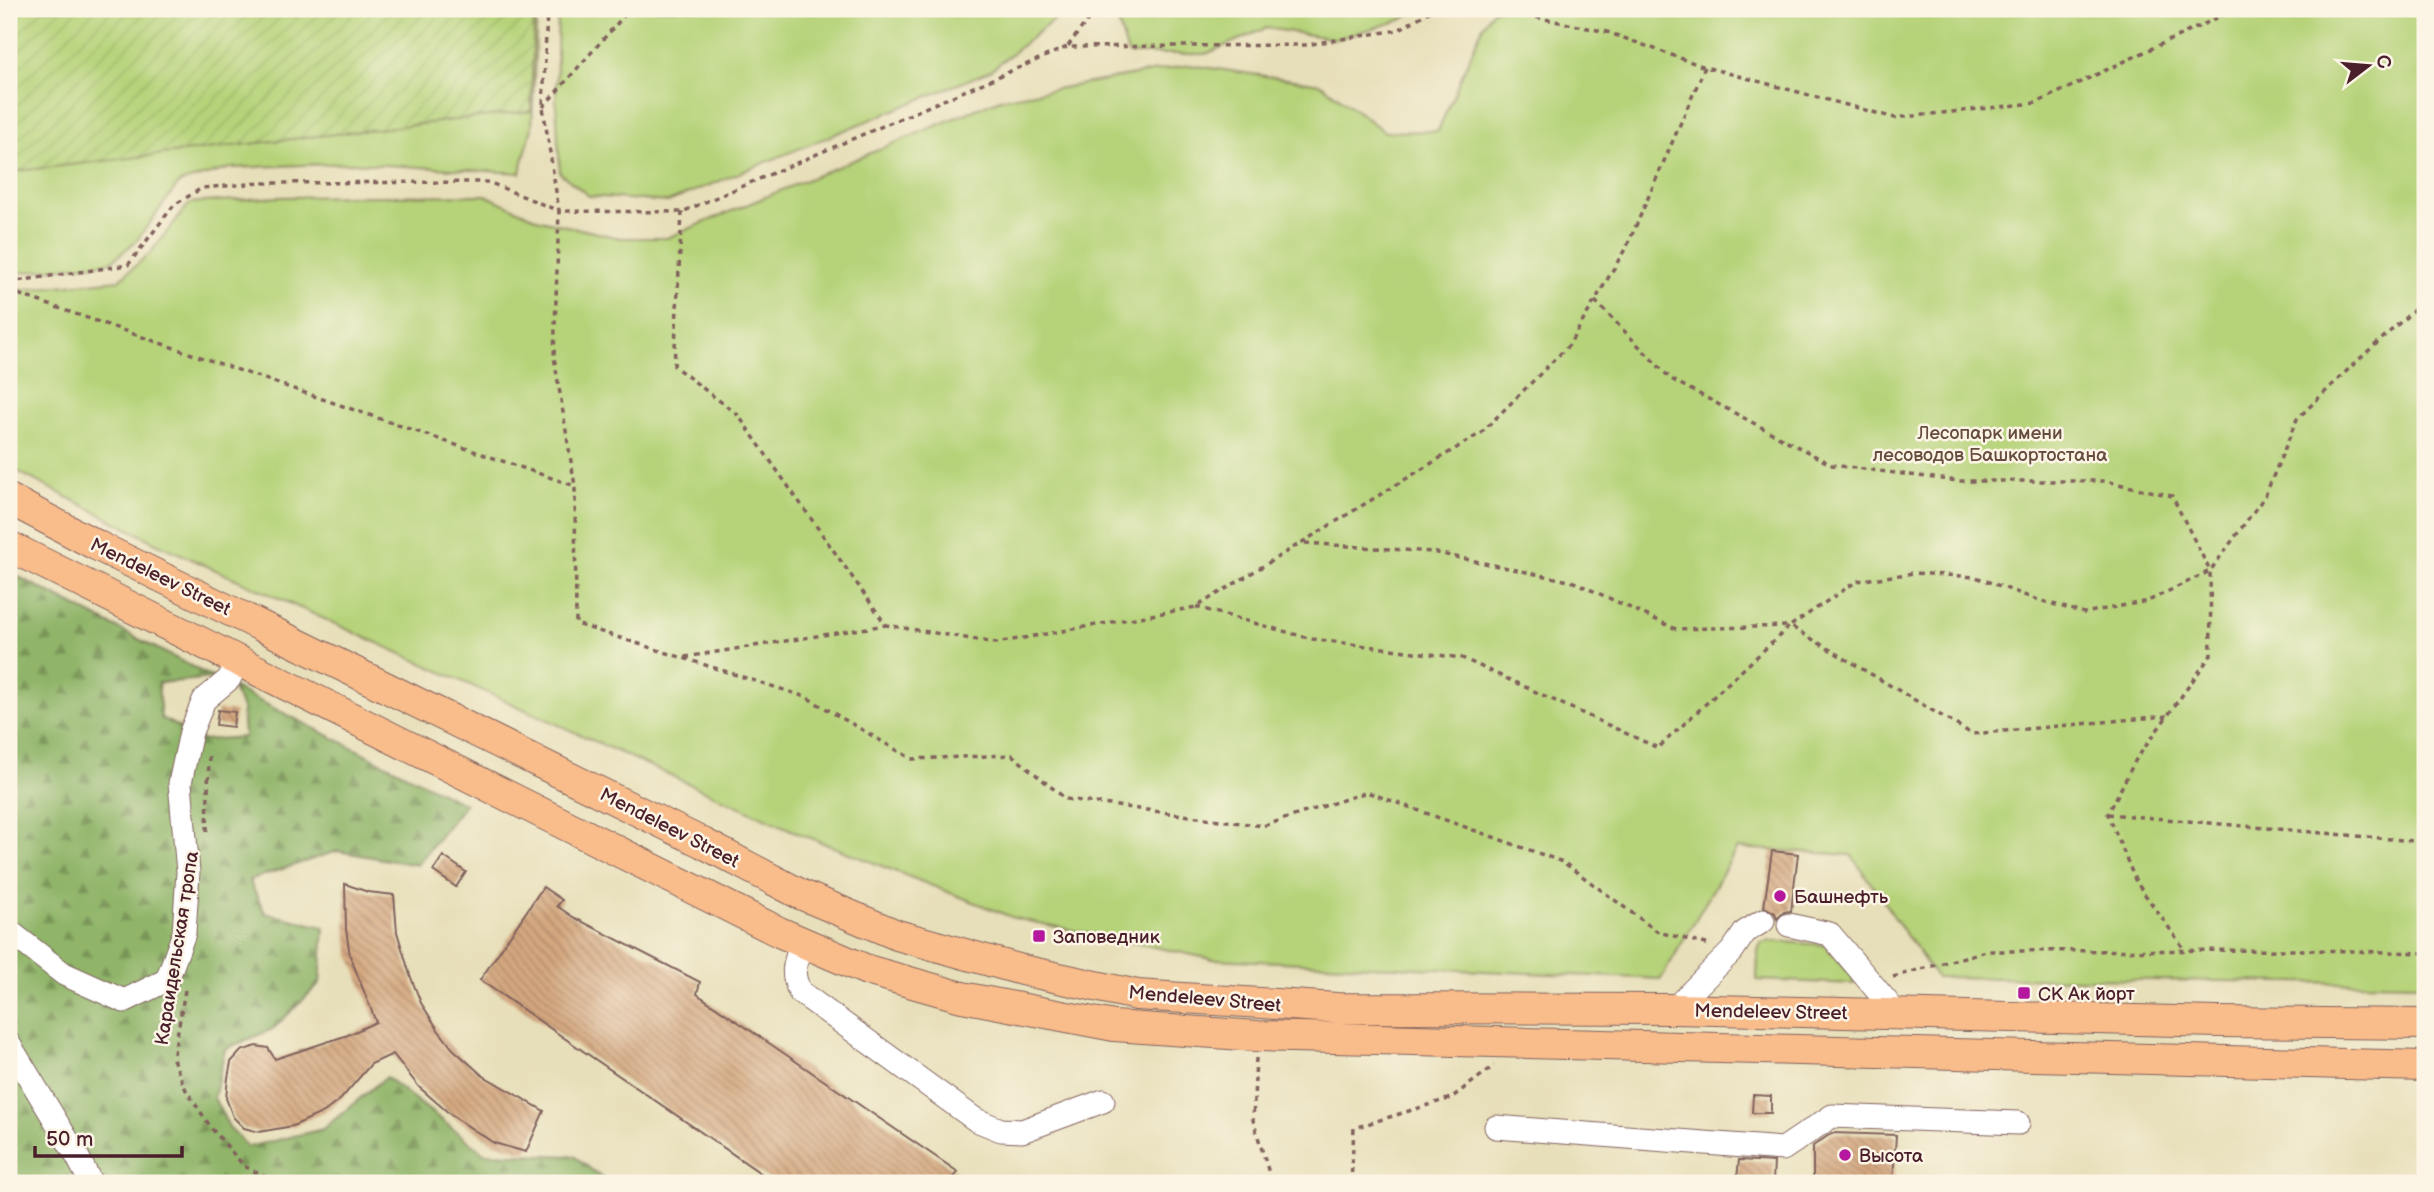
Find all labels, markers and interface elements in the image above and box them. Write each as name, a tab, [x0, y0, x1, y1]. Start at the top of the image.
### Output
north arrow	[2332, 32, 2402, 102]
text: С	[2370, 52, 2396, 71]
park label: Лесопарк имени лесоводов Башкортостана	[1873, 422, 2107, 467]
street label: Mendeleev Street	[86, 533, 234, 621]
street label: Mendeleev Street	[596, 783, 743, 873]
street label: Караидельская тропа	[151, 850, 204, 1047]
place label: Башнефть	[1794, 886, 1889, 909]
marker: Башнефть	[1772, 888, 1788, 904]
place label: Заповедник	[1053, 926, 1160, 949]
marker: Заповедник	[1031, 928, 1047, 944]
street label: Mendeleev Street	[1128, 981, 1282, 1018]
place label: СК Ак йорт	[2038, 983, 2135, 1006]
marker: СК Ак йорт	[2016, 985, 2032, 1001]
street label: Mendeleev Street	[1694, 1000, 1848, 1025]
scale bar	[35, 1115, 182, 1159]
text: 50 m	[46, 1127, 93, 1152]
place label: Высота	[1859, 1145, 1923, 1168]
marker: Высота	[1837, 1147, 1853, 1163]

